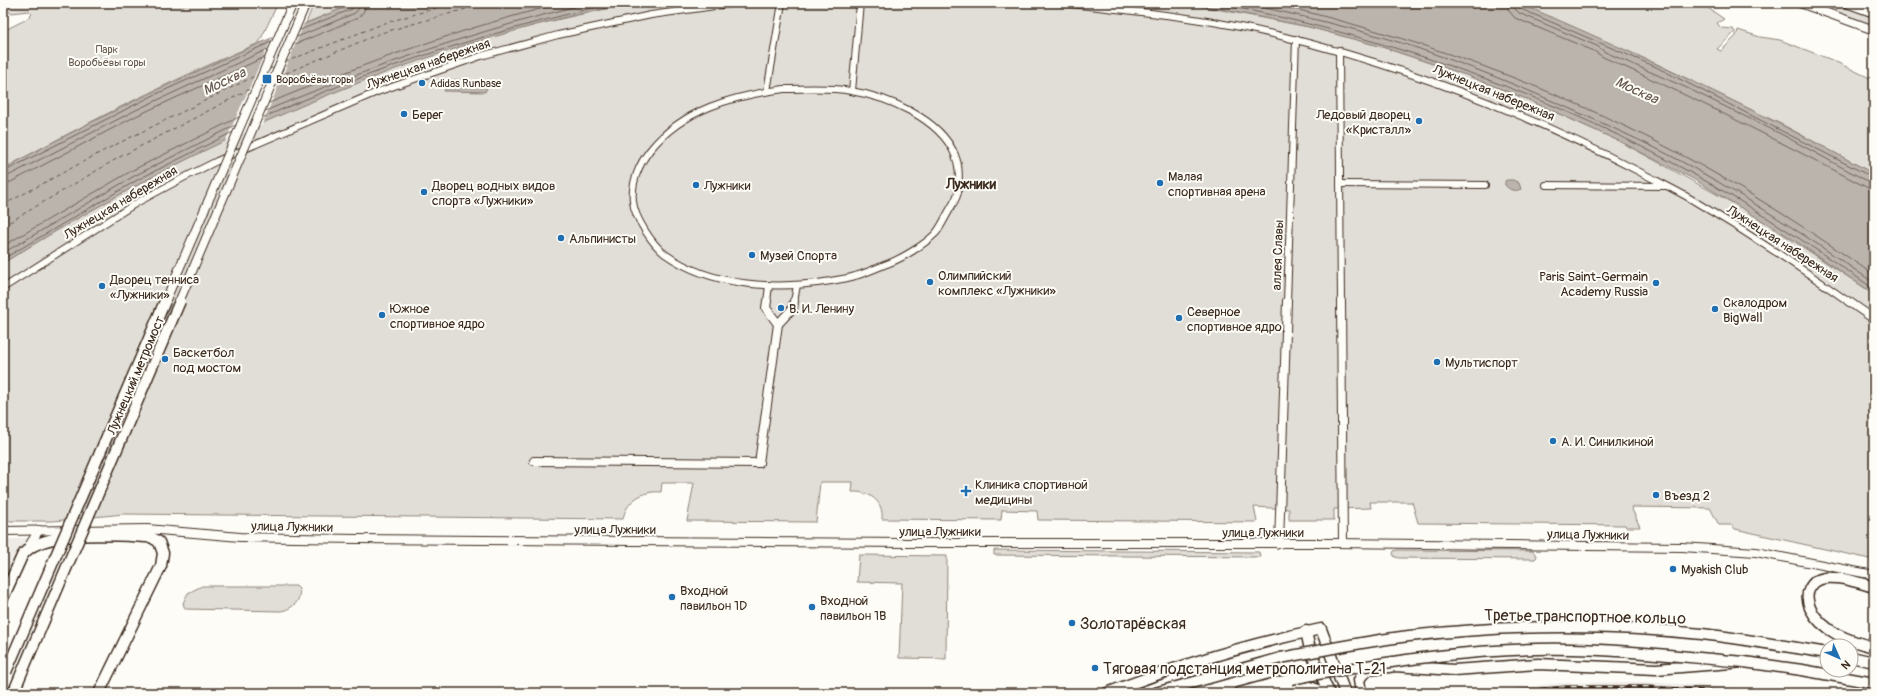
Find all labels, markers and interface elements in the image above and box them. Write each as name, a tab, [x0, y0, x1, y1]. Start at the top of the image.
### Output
street label: Лужнецкая набережная	[363, 35, 492, 93]
park label: Парк Воробьёвы горы	[68, 43, 146, 69]
street label: Лужнецкая набережная	[1429, 61, 1557, 125]
water label: Москва	[200, 63, 250, 99]
marker: Воробьёвы горы	[261, 73, 273, 85]
place label: Воробьёвы горы	[276, 73, 353, 86]
water label: Москва	[1613, 73, 1662, 108]
place label: Adidas Runbase	[430, 77, 502, 90]
marker: Adidas Runbase	[417, 78, 427, 88]
place label: Берег	[412, 107, 444, 123]
place label: Ледовый дворец «Кристалл»	[1315, 107, 1411, 138]
marker: Берег	[399, 109, 409, 119]
marker: Ледовый дворец «Кристалл»	[1414, 116, 1424, 126]
street label: Лужнецкая набережная	[60, 163, 180, 244]
place label: Малая спортивная арена	[1168, 169, 1266, 200]
district label: Лужники	[945, 176, 997, 193]
place label: Дворец водных видов спорта «Лужники»	[431, 178, 555, 209]
place label: Лужники	[703, 178, 751, 194]
marker: Малая спортивная арена	[1155, 178, 1165, 188]
marker: Лужники	[691, 180, 701, 190]
marker: Дворец водных видов спорта «Лужники»	[419, 187, 429, 197]
street label: Лужнецкая набережная	[1723, 201, 1841, 286]
street label: аллея Славы	[1269, 219, 1287, 291]
place label: Альпинисты	[569, 231, 636, 247]
marker: Альпинисты	[556, 233, 566, 243]
place label: Музей Спорта	[760, 248, 837, 264]
marker: Музей Спорта	[747, 250, 757, 260]
place label: Олимпийский комплекс «Лужники»	[938, 268, 1056, 299]
place label: Paris Saint-Germain Academy Russia	[1539, 269, 1648, 300]
place label: Дворец тенниса «Лужники»	[109, 272, 199, 303]
marker: Олимпийский комплекс «Лужники»	[925, 277, 935, 287]
marker: Paris Saint-Germain Academy Russia	[1651, 278, 1661, 288]
marker: Дворец тенниса «Лужники»	[97, 281, 107, 291]
place label: Скалодром BigWall	[1723, 295, 1787, 326]
place label: Южное спортивное ядро	[390, 301, 485, 332]
place label: В. И. Ленину	[789, 301, 854, 317]
marker: В. И. Ленину	[776, 303, 786, 313]
place label: Северное спортивное ядро	[1187, 304, 1282, 335]
marker: Скалодром BigWall	[1710, 304, 1720, 314]
marker: Южное спортивное ядро	[377, 310, 387, 320]
street label: Лужнецкий метромост	[103, 313, 168, 438]
marker: Северное спортивное ядро	[1174, 313, 1184, 323]
place label: Баскетбол под мостом	[173, 345, 241, 376]
marker: Баскетбол под мостом	[160, 354, 170, 364]
place label: Мультиспорт	[1445, 355, 1518, 371]
marker: Мультиспорт	[1432, 357, 1442, 367]
place label: А. И. Синилкиной	[1561, 434, 1654, 450]
marker: А. И. Синилкиной	[1548, 436, 1558, 446]
place label: Клиника спортивной медицины	[975, 477, 1088, 508]
marker: Клиника спортивной медицины	[960, 485, 972, 497]
place label: Въезд 2	[1664, 488, 1710, 504]
marker: Въезд 2	[1651, 490, 1661, 500]
street label: улица Лужники	[250, 518, 333, 536]
street label: улица Лужники	[573, 522, 656, 538]
street label: улица Лужники	[898, 524, 981, 540]
street label: улица Лужники	[1221, 525, 1304, 541]
street label: улица Лужники	[1546, 526, 1629, 544]
place label: Myakish Club	[1681, 562, 1748, 578]
marker: Myakish Club	[1668, 564, 1678, 574]
place label: Входной павильон 1D	[680, 583, 747, 614]
marker: Входной павильон 1D	[667, 592, 677, 602]
place label: Входной павильон 1B	[820, 593, 886, 624]
marker: Входной павильон 1B	[807, 602, 817, 612]
street label: Третье транспортное кольцо	[1484, 605, 1686, 629]
place label: Золотарёвская	[1080, 614, 1186, 634]
marker: Золотарёвская	[1067, 618, 1077, 628]
north arrow	[1819, 638, 1859, 678]
text: N	[1838, 657, 1853, 672]
place label: Тяговая подстанция метрополитена Т-21	[1103, 659, 1386, 679]
marker: Тяговая подстанция метрополитена Т-21	[1090, 663, 1100, 673]

